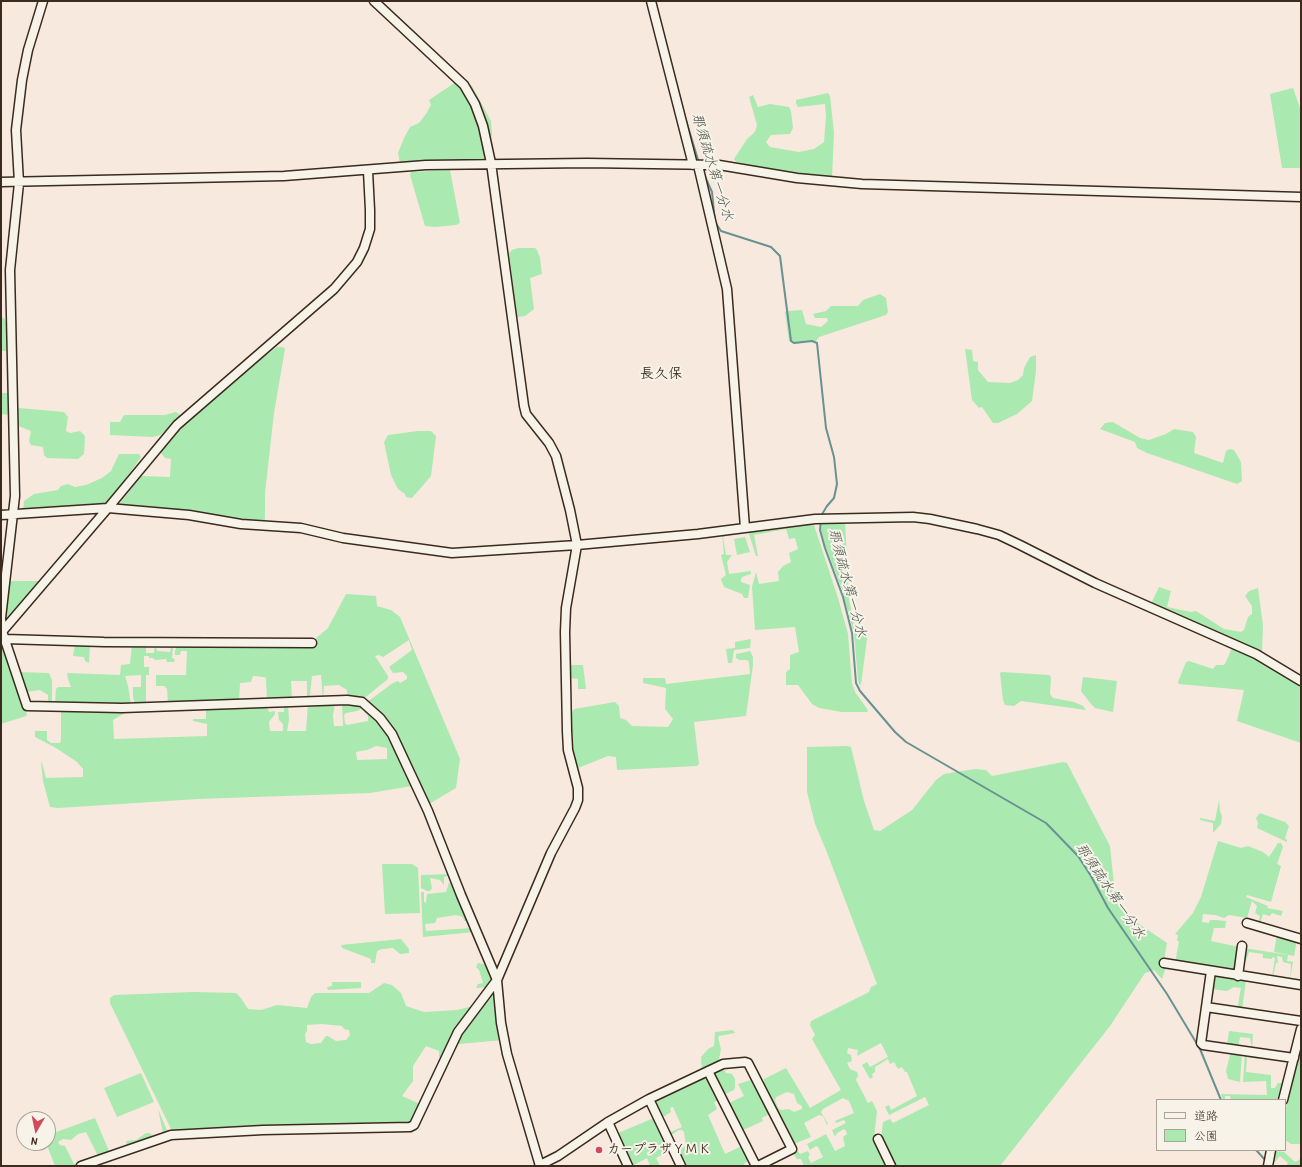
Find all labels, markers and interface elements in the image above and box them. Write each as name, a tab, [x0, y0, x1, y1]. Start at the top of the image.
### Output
water label: 那須疏水第一分水	[688, 111, 736, 223]
district label: 長久保	[640, 366, 682, 382]
water label: 那須疏水第一分水	[824, 527, 870, 639]
water label: 那須疏水第一分水	[1072, 840, 1148, 942]
legend	[1156, 1099, 1286, 1151]
text: 道路	[1194, 1107, 1218, 1124]
north arrow	[16, 1111, 56, 1151]
text: 公園	[1194, 1127, 1218, 1144]
text: N	[30, 1134, 38, 1149]
place label: カープラザＹＭＫ	[607, 1142, 711, 1158]
marker: カープラザＹＭＫ	[594, 1145, 604, 1155]

